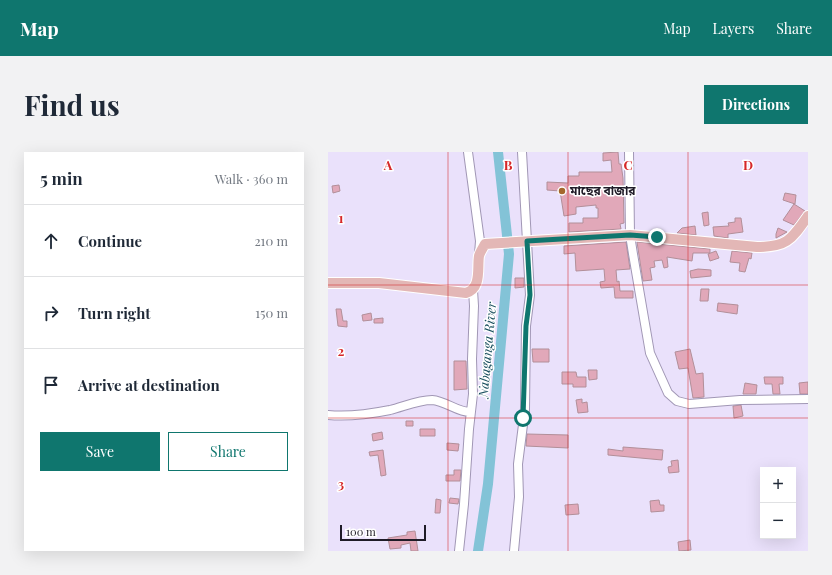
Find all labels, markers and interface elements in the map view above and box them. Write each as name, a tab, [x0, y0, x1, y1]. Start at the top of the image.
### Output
text: Map	[20, 15, 59, 41]
text: Map	[663, 19, 691, 38]
text: Layers	[713, 19, 754, 38]
text: Share	[776, 19, 812, 38]
button: Directions	[704, 85, 808, 124]
text: Find us	[24, 86, 120, 123]
text: A	[383, 156, 393, 173]
text: B	[504, 156, 513, 173]
text: C	[623, 156, 633, 173]
text: D	[743, 156, 753, 173]
text: 5 min	[40, 167, 83, 189]
text: Walk · 360 m	[215, 170, 288, 187]
place label: মাছের বাজার	[569, 182, 636, 198]
marker: মাছের বাজার	[557, 186, 567, 196]
text: 1	[339, 209, 344, 226]
route end	[648, 228, 666, 246]
icon: ahead	[40, 230, 62, 252]
text: Continue	[78, 231, 142, 251]
text: 210 m	[254, 232, 288, 249]
water label: Nabaganga River	[474, 301, 499, 400]
icon: right	[40, 302, 62, 324]
text: Turn right	[78, 303, 151, 323]
text: 150 m	[255, 304, 288, 321]
text: 2	[338, 342, 345, 359]
icon: arrive	[40, 374, 62, 396]
text: Arrive at destination	[78, 375, 220, 395]
route start	[514, 409, 532, 427]
button: Save	[40, 432, 160, 471]
button: Share	[168, 432, 288, 471]
map controls	[760, 467, 796, 539]
button: +	[760, 467, 796, 503]
text: 3	[338, 475, 344, 492]
button: −	[760, 503, 796, 539]
scale bar	[340, 523, 426, 542]
text: 100 m	[346, 524, 376, 539]

